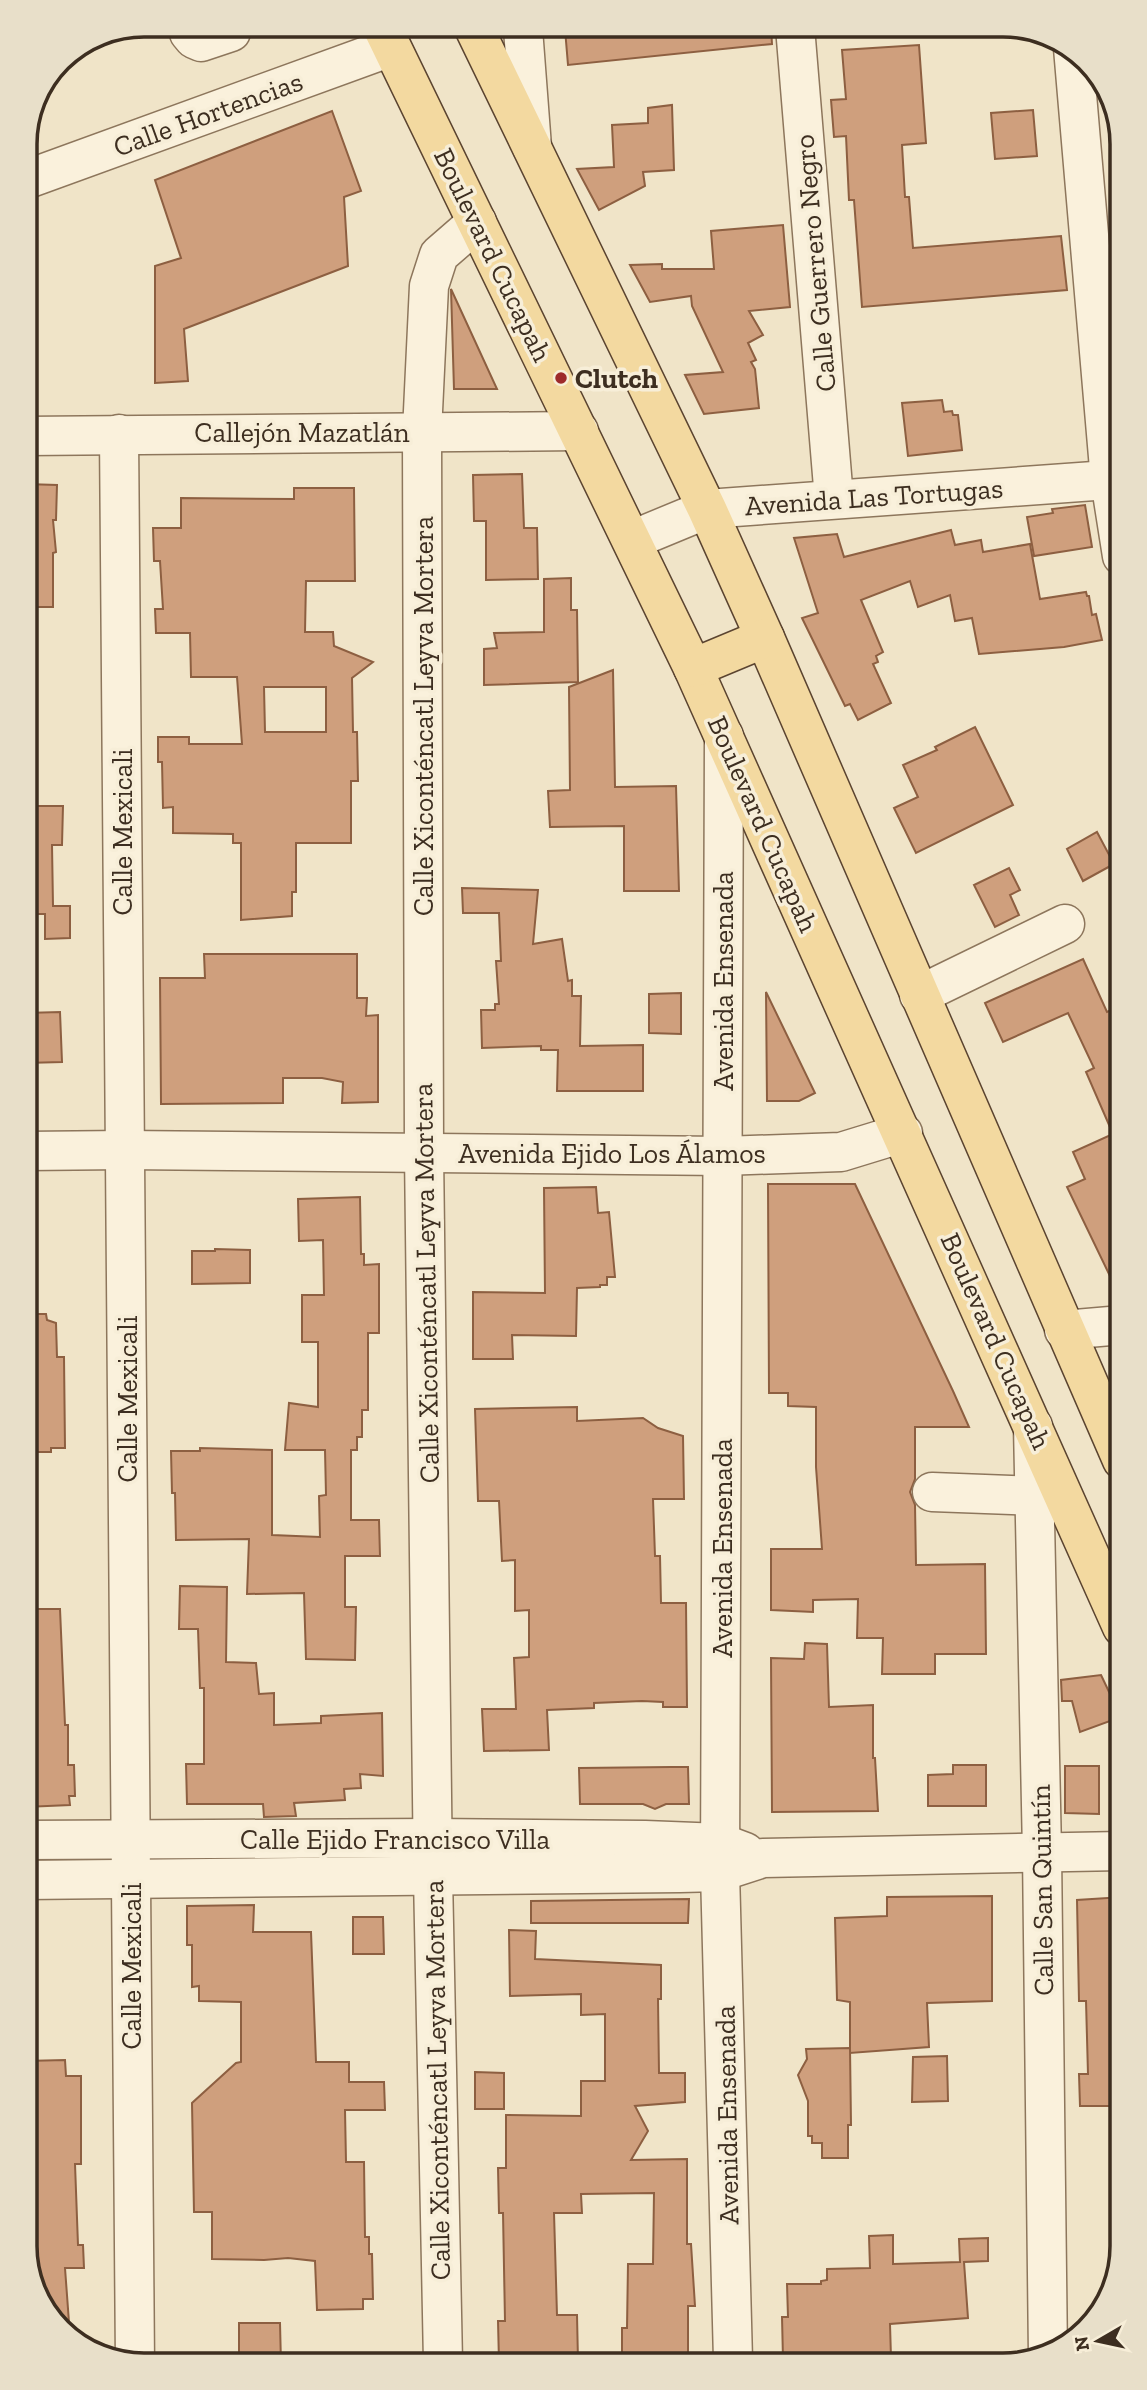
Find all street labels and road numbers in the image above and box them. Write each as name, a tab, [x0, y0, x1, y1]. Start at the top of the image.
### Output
street label: Calle Hortencias	[109, 64, 307, 164]
street label: Calle Guerrero Negro	[787, 133, 843, 393]
street label: Boulevard Cucapah	[427, 143, 559, 367]
street label: Callejón Mazatlán	[194, 416, 410, 449]
street label: Avenida Las Tortugas	[744, 472, 1004, 522]
street label: Calle Xiconténcatl Leyva Mortera	[407, 515, 440, 916]
street label: Boulevard Cucapah	[700, 711, 826, 938]
street label: Calle Mexicali	[106, 748, 139, 915]
street label: Avenida Ensenada	[707, 871, 740, 1091]
street label: Calle Xiconténcatl Leyva Mortera	[406, 1082, 446, 1483]
street label: Avenida Ejido Los Álamos	[458, 1137, 766, 1170]
street label: Boulevard Cucapah	[933, 1228, 1059, 1455]
street label: Calle Mexicali	[111, 1315, 144, 1482]
street label: Avenida Ensenada	[706, 1438, 739, 1658]
street label: Calle San Quintín	[1024, 1784, 1060, 1996]
street label: Calle Ejido Francisco Villa	[240, 1823, 550, 1856]
street label: Calle Xiconténcatl Leyva Mortera	[417, 1879, 457, 2280]
street label: Calle Mexicali	[115, 1882, 148, 2049]
street label: Avenida Ensenada	[709, 2005, 745, 2225]

